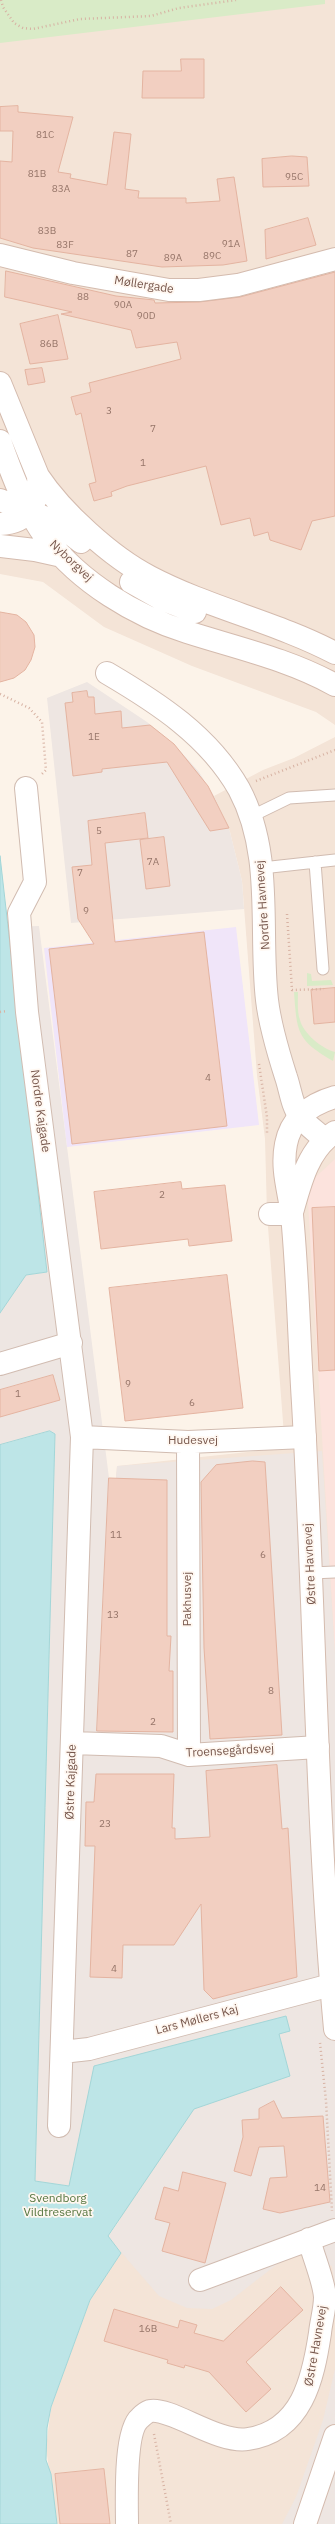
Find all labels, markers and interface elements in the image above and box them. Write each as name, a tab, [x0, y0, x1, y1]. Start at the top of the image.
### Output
house number: 81C	[36, 129, 54, 141]
house number: 81B	[28, 168, 46, 180]
house number: 95C	[285, 171, 303, 183]
house number: 83A	[52, 183, 70, 195]
house number: 83B	[38, 225, 56, 237]
house number: 91A	[222, 238, 240, 250]
house number: 83F	[56, 239, 74, 251]
house number: 87	[126, 248, 138, 260]
house number: 89C	[203, 250, 221, 262]
house number: 89A	[164, 252, 182, 264]
street label: Møllergade	[113, 273, 175, 297]
house number: 88	[77, 291, 89, 303]
house number: 90A	[114, 299, 132, 311]
house number: 90D	[137, 310, 155, 322]
house number: 86B	[40, 338, 58, 350]
house number: 3	[106, 405, 112, 417]
house number: 7	[150, 423, 156, 435]
house number: 1	[140, 457, 146, 469]
street label: Nyborgvej	[46, 537, 96, 585]
house number: 1E	[88, 731, 100, 743]
house number: 5	[96, 825, 102, 837]
house number: 7A	[147, 856, 159, 868]
street label: Nordre Havnevej	[253, 860, 273, 950]
house number: 7	[77, 867, 83, 879]
house number: 9	[83, 905, 89, 917]
street label: Nordre Kajgade	[27, 1069, 53, 1153]
house number: 4	[205, 1072, 211, 1084]
house number: 2	[159, 1189, 165, 1201]
house number: 9	[125, 1378, 131, 1390]
house number: 1	[15, 1388, 21, 1400]
house number: 6	[189, 1397, 195, 1409]
street label: Hudesvej	[168, 1434, 218, 1448]
street label: Østre Havnevej	[301, 1523, 319, 1605]
house number: 11	[110, 1529, 122, 1541]
house number: 6	[260, 1549, 266, 1561]
street label: Pakhusvej	[181, 1572, 195, 1626]
house number: 13	[107, 1609, 119, 1621]
house number: 8	[268, 1685, 274, 1697]
house number: 2	[150, 1716, 156, 1728]
street label: Troensegårdsvej	[186, 1741, 274, 1761]
street label: Østre Kajgade	[62, 1744, 80, 1820]
house number: 23	[99, 1818, 111, 1830]
house number: 4	[111, 1963, 117, 1975]
street label: Lars Møllers Kaj	[154, 2002, 240, 2038]
house number: 14	[314, 2182, 326, 2194]
park label: Svendborg Vildtreservat	[23, 2192, 93, 2220]
street label: Østre Havnevej	[302, 2305, 330, 2387]
house number: 16B	[139, 2323, 157, 2335]

